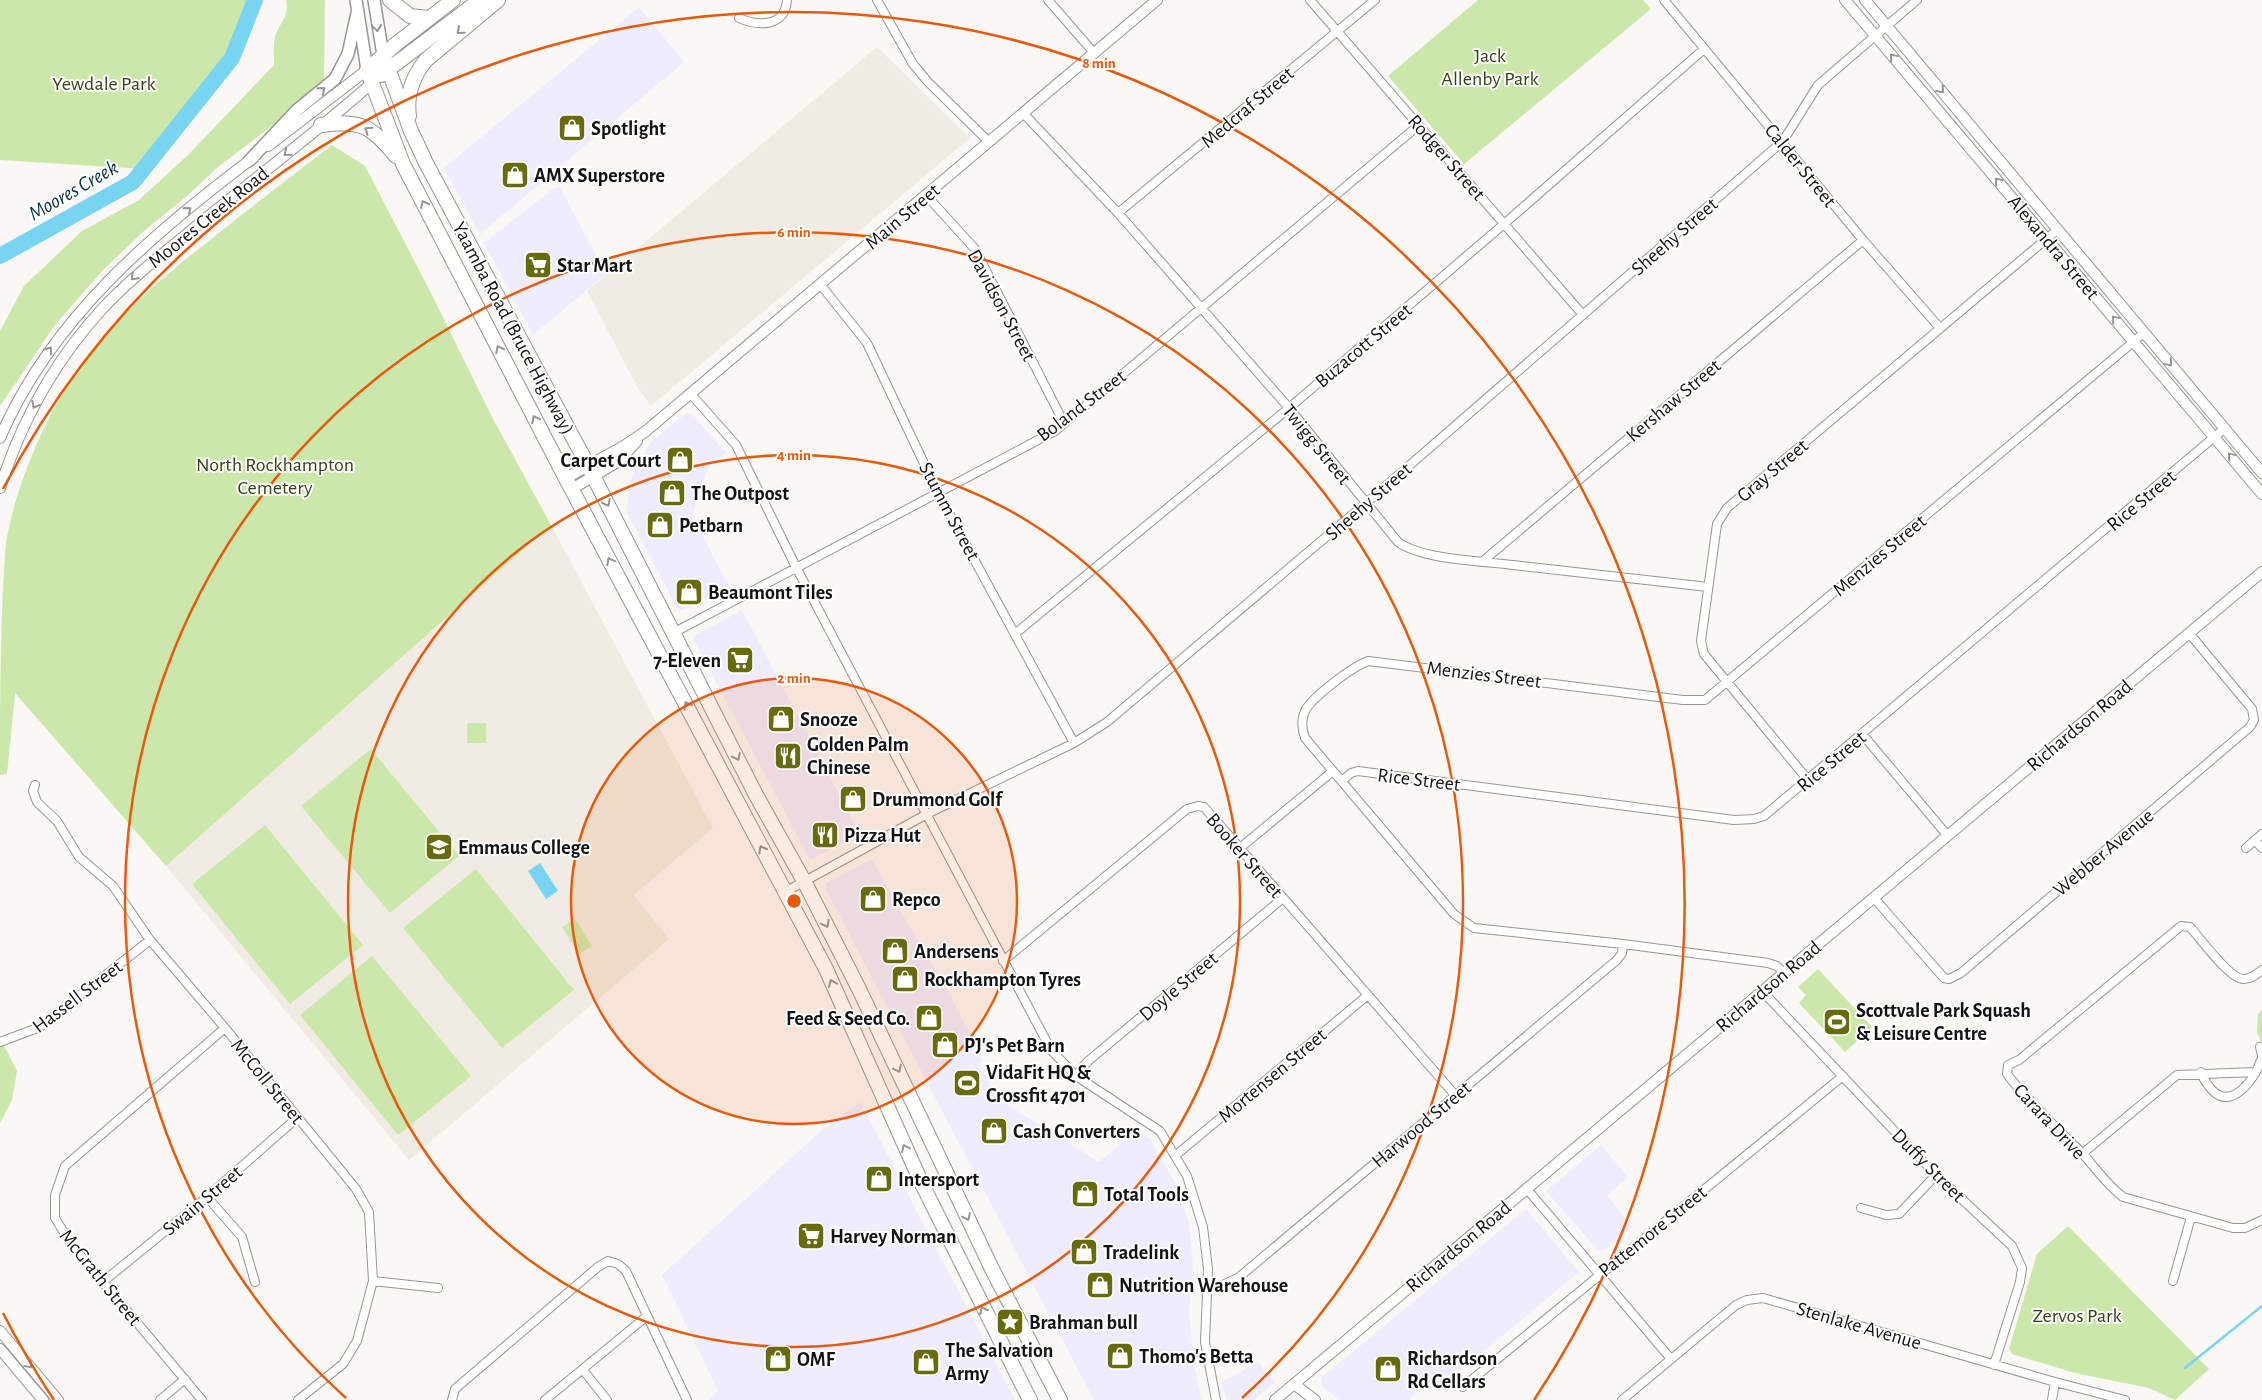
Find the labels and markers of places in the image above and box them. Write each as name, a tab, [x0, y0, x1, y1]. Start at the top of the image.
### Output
shop icon: Spotlight	[557, 113, 587, 143]
place label: Spotlight	[591, 119, 666, 139]
shop icon: AMX Superstore	[500, 160, 530, 190]
place label: AMX Superstore	[534, 166, 665, 186]
supermarket icon: Star Mart	[523, 250, 553, 280]
place label: Star Mart	[557, 256, 632, 276]
shop icon: Carpet Court	[665, 445, 695, 475]
place label: Carpet Court	[561, 451, 661, 471]
shop icon: The Outpost	[657, 478, 687, 508]
place label: The Outpost	[691, 484, 789, 504]
shop icon: Petbarn	[645, 510, 675, 540]
place label: Petbarn	[679, 516, 743, 536]
shop icon: Beaumont Tiles	[674, 577, 704, 607]
place label: Beaumont Tiles	[708, 583, 833, 603]
supermarket icon: 7-Eleven	[725, 645, 755, 675]
place label: 7-Eleven	[653, 651, 721, 671]
shop icon: Snooze	[766, 704, 796, 734]
place label: Snooze	[800, 710, 858, 730]
place label: Golden Palm Chinese	[807, 735, 909, 778]
restaurant icon: Golden Palm Chinese	[773, 741, 803, 771]
shop icon: Drummond Golf	[838, 784, 868, 814]
place label: Drummond Golf	[872, 790, 1003, 810]
restaurant icon: Pizza Hut	[810, 820, 840, 850]
place label: Pizza Hut	[844, 826, 921, 846]
school or university icon: Emmaus College	[424, 832, 454, 862]
place label: Emmaus College	[458, 838, 590, 858]
shop icon: Repco	[858, 884, 888, 914]
place label: Repco	[892, 890, 941, 910]
centre of rings	[785, 892, 803, 910]
shop icon: Andersens	[880, 936, 910, 966]
place label: Andersens	[914, 942, 999, 962]
shop icon: Rockhampton Tyres	[890, 964, 920, 994]
place label: Rockhampton Tyres	[924, 970, 1081, 990]
place label: Scottvale Park Squash & Leisure Centre	[1856, 1001, 2031, 1044]
shop icon: Feed & Seed Co.	[914, 1003, 944, 1033]
sports icon: Scottvale Park Squash & Leisure Centre	[1822, 1007, 1852, 1037]
place label: Feed & Seed Co.	[786, 1009, 910, 1029]
shop icon: PJ's Pet Barn	[930, 1030, 960, 1060]
place label: PJ's Pet Barn	[964, 1036, 1065, 1056]
place label: VidaFit HQ & Crossfit 4701	[986, 1063, 1092, 1106]
sports icon: VidaFit HQ & Crossfit 4701	[952, 1068, 982, 1098]
shop icon: Cash Converters	[979, 1116, 1009, 1146]
place label: Cash Converters	[1013, 1122, 1141, 1142]
shop icon: Intersport	[864, 1164, 894, 1194]
place label: Intersport	[898, 1170, 979, 1190]
shop icon: Total Tools	[1070, 1179, 1100, 1209]
place label: Total Tools	[1104, 1185, 1189, 1205]
supermarket icon: Harvey Norman	[796, 1221, 826, 1251]
place label: Harvey Norman	[830, 1227, 957, 1247]
shop icon: Tradelink	[1069, 1237, 1099, 1267]
place label: Tradelink	[1103, 1243, 1179, 1263]
shop icon: Nutrition Warehouse	[1085, 1270, 1115, 1300]
place label: Nutrition Warehouse	[1119, 1276, 1288, 1296]
place icon: Brahman bull	[995, 1307, 1025, 1337]
place label: Brahman bull	[1029, 1313, 1138, 1333]
place label: The Salvation Army	[945, 1341, 1053, 1384]
shop icon: Thomo's Betta	[1105, 1341, 1135, 1371]
shop icon: OMF	[763, 1344, 793, 1374]
shop icon: The Salvation Army	[911, 1347, 941, 1377]
place label: Thomo's Betta	[1139, 1347, 1254, 1367]
place label: Richardson Rd Cellars	[1407, 1349, 1497, 1392]
place label: OMF	[797, 1350, 836, 1370]
shop icon: Richardson Rd Cellars	[1373, 1354, 1403, 1384]

